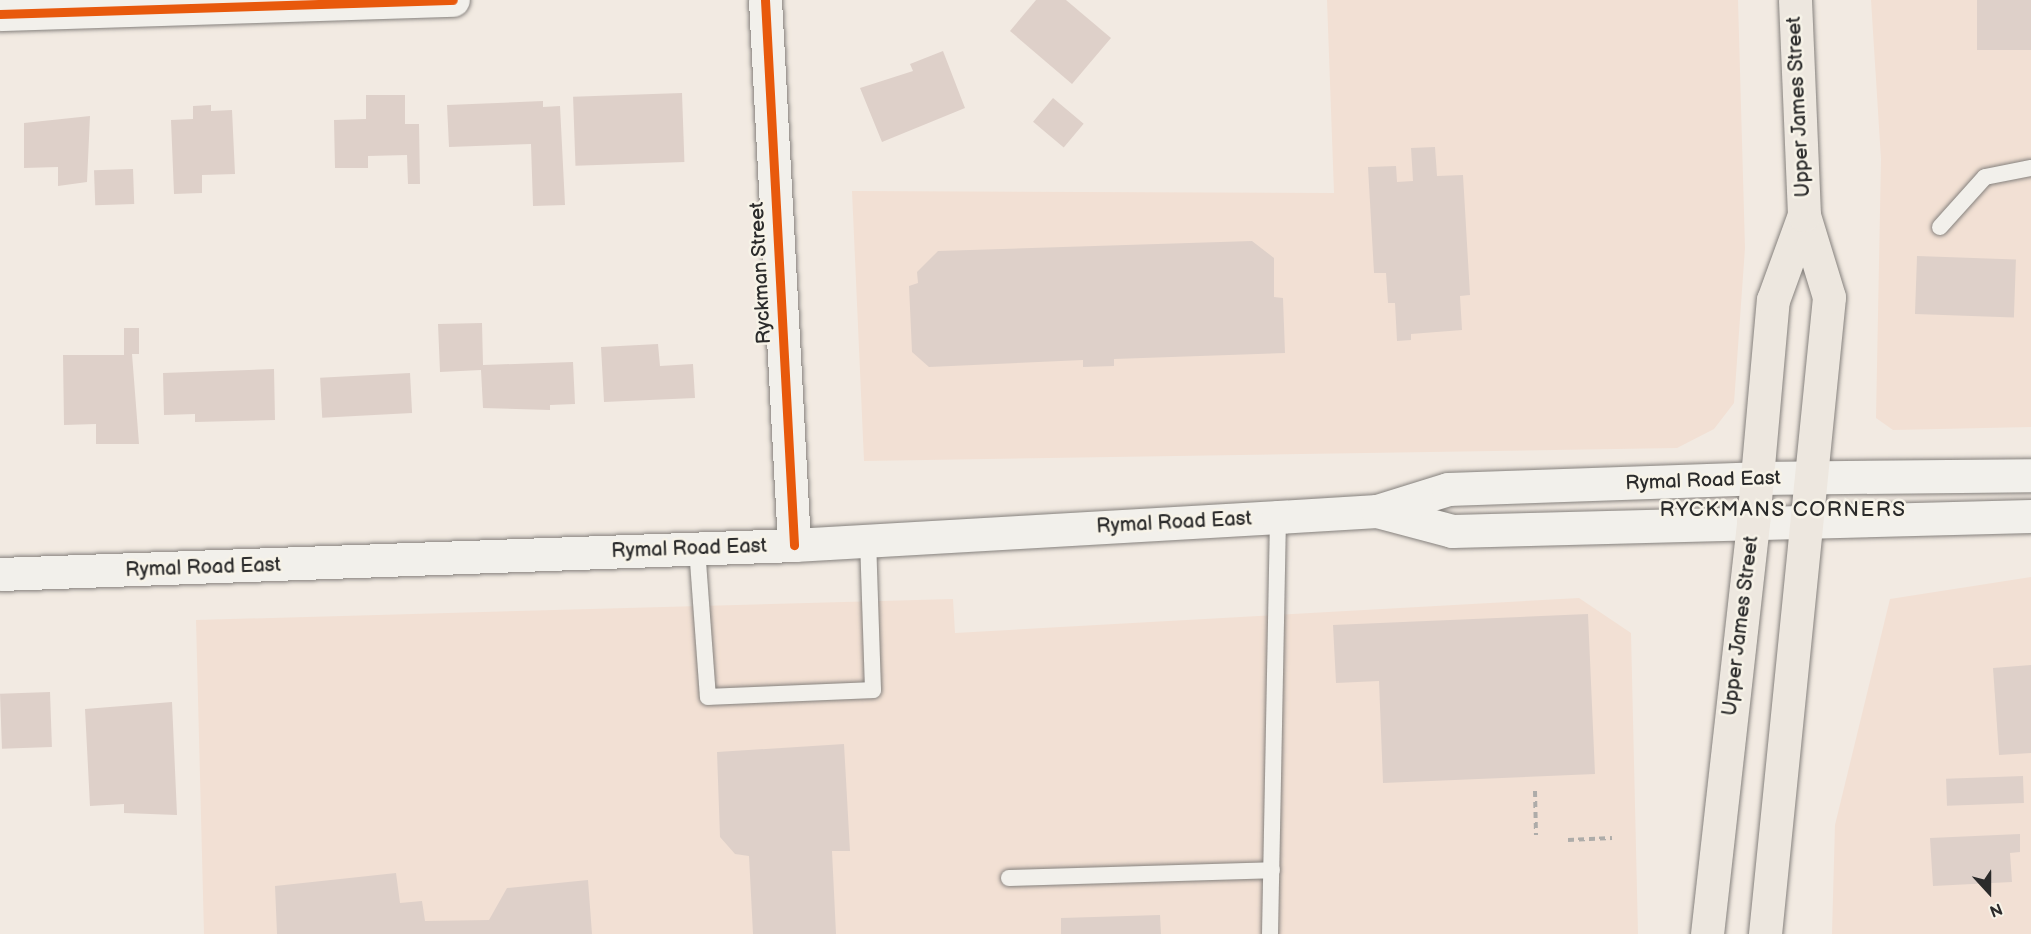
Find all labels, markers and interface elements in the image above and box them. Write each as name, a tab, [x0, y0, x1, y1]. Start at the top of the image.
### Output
street label: Upper James Street	[1782, 15, 1816, 199]
street label: Ryckman Street	[745, 201, 777, 345]
street label: Rymal Road East	[1625, 466, 1781, 496]
district label: RYCKMANS CORNERS	[1660, 497, 1906, 523]
street label: Rymal Road East	[1096, 507, 1252, 539]
street label: Rymal Road East	[611, 534, 767, 564]
street label: Upper James Street	[1718, 534, 1764, 718]
street label: Rymal Road East	[125, 553, 281, 583]
north arrow	[1959, 862, 2019, 922]
text: N	[1987, 898, 2005, 920]

